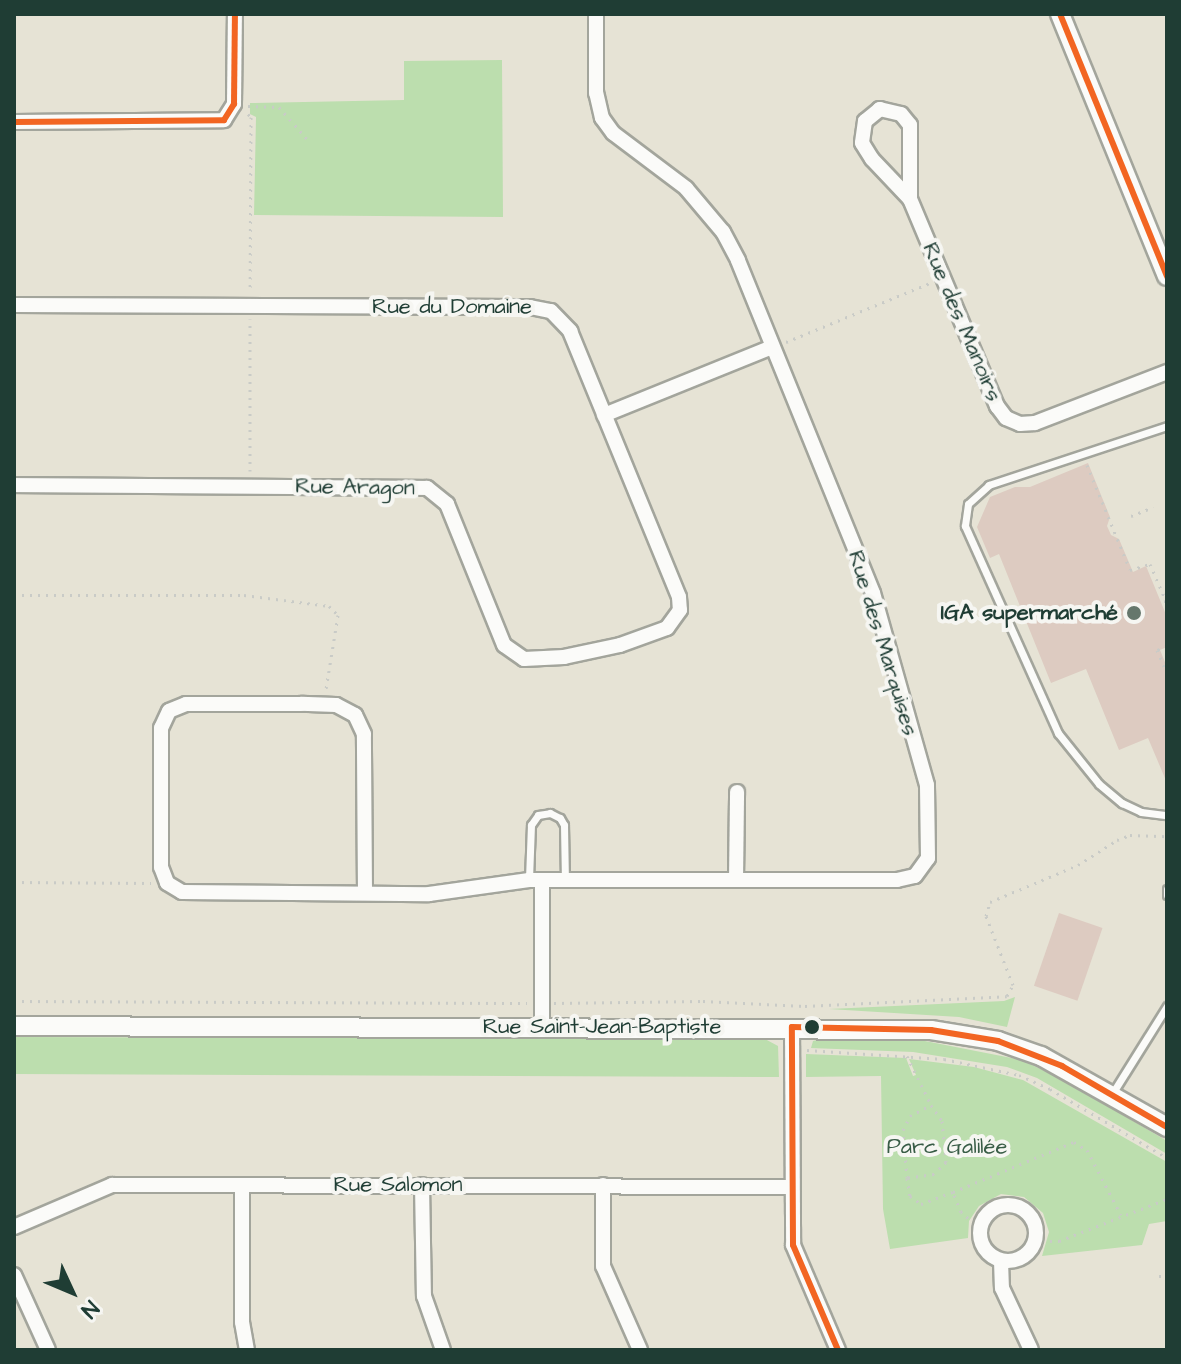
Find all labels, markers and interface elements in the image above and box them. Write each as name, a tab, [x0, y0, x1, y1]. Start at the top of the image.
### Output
street label: Rue des Manoirs	[917, 239, 1007, 405]
street label: Rue du Domaine	[372, 294, 532, 320]
street label: Rue Aragon	[295, 473, 415, 501]
street label: Rue des Marquises	[842, 547, 924, 739]
place label: IGA supermarché	[941, 600, 1118, 626]
marker: IGA supermarché	[1125, 604, 1143, 622]
street label: Rue Saint-Jean-Baptiste	[483, 1014, 721, 1040]
unlabelled marker	[804, 1019, 820, 1035]
park label: Parc Galilée	[887, 1134, 1007, 1160]
street label: Rue Salomon	[333, 1172, 463, 1198]
north arrow	[32, 1252, 112, 1332]
text: N	[74, 1293, 106, 1325]

